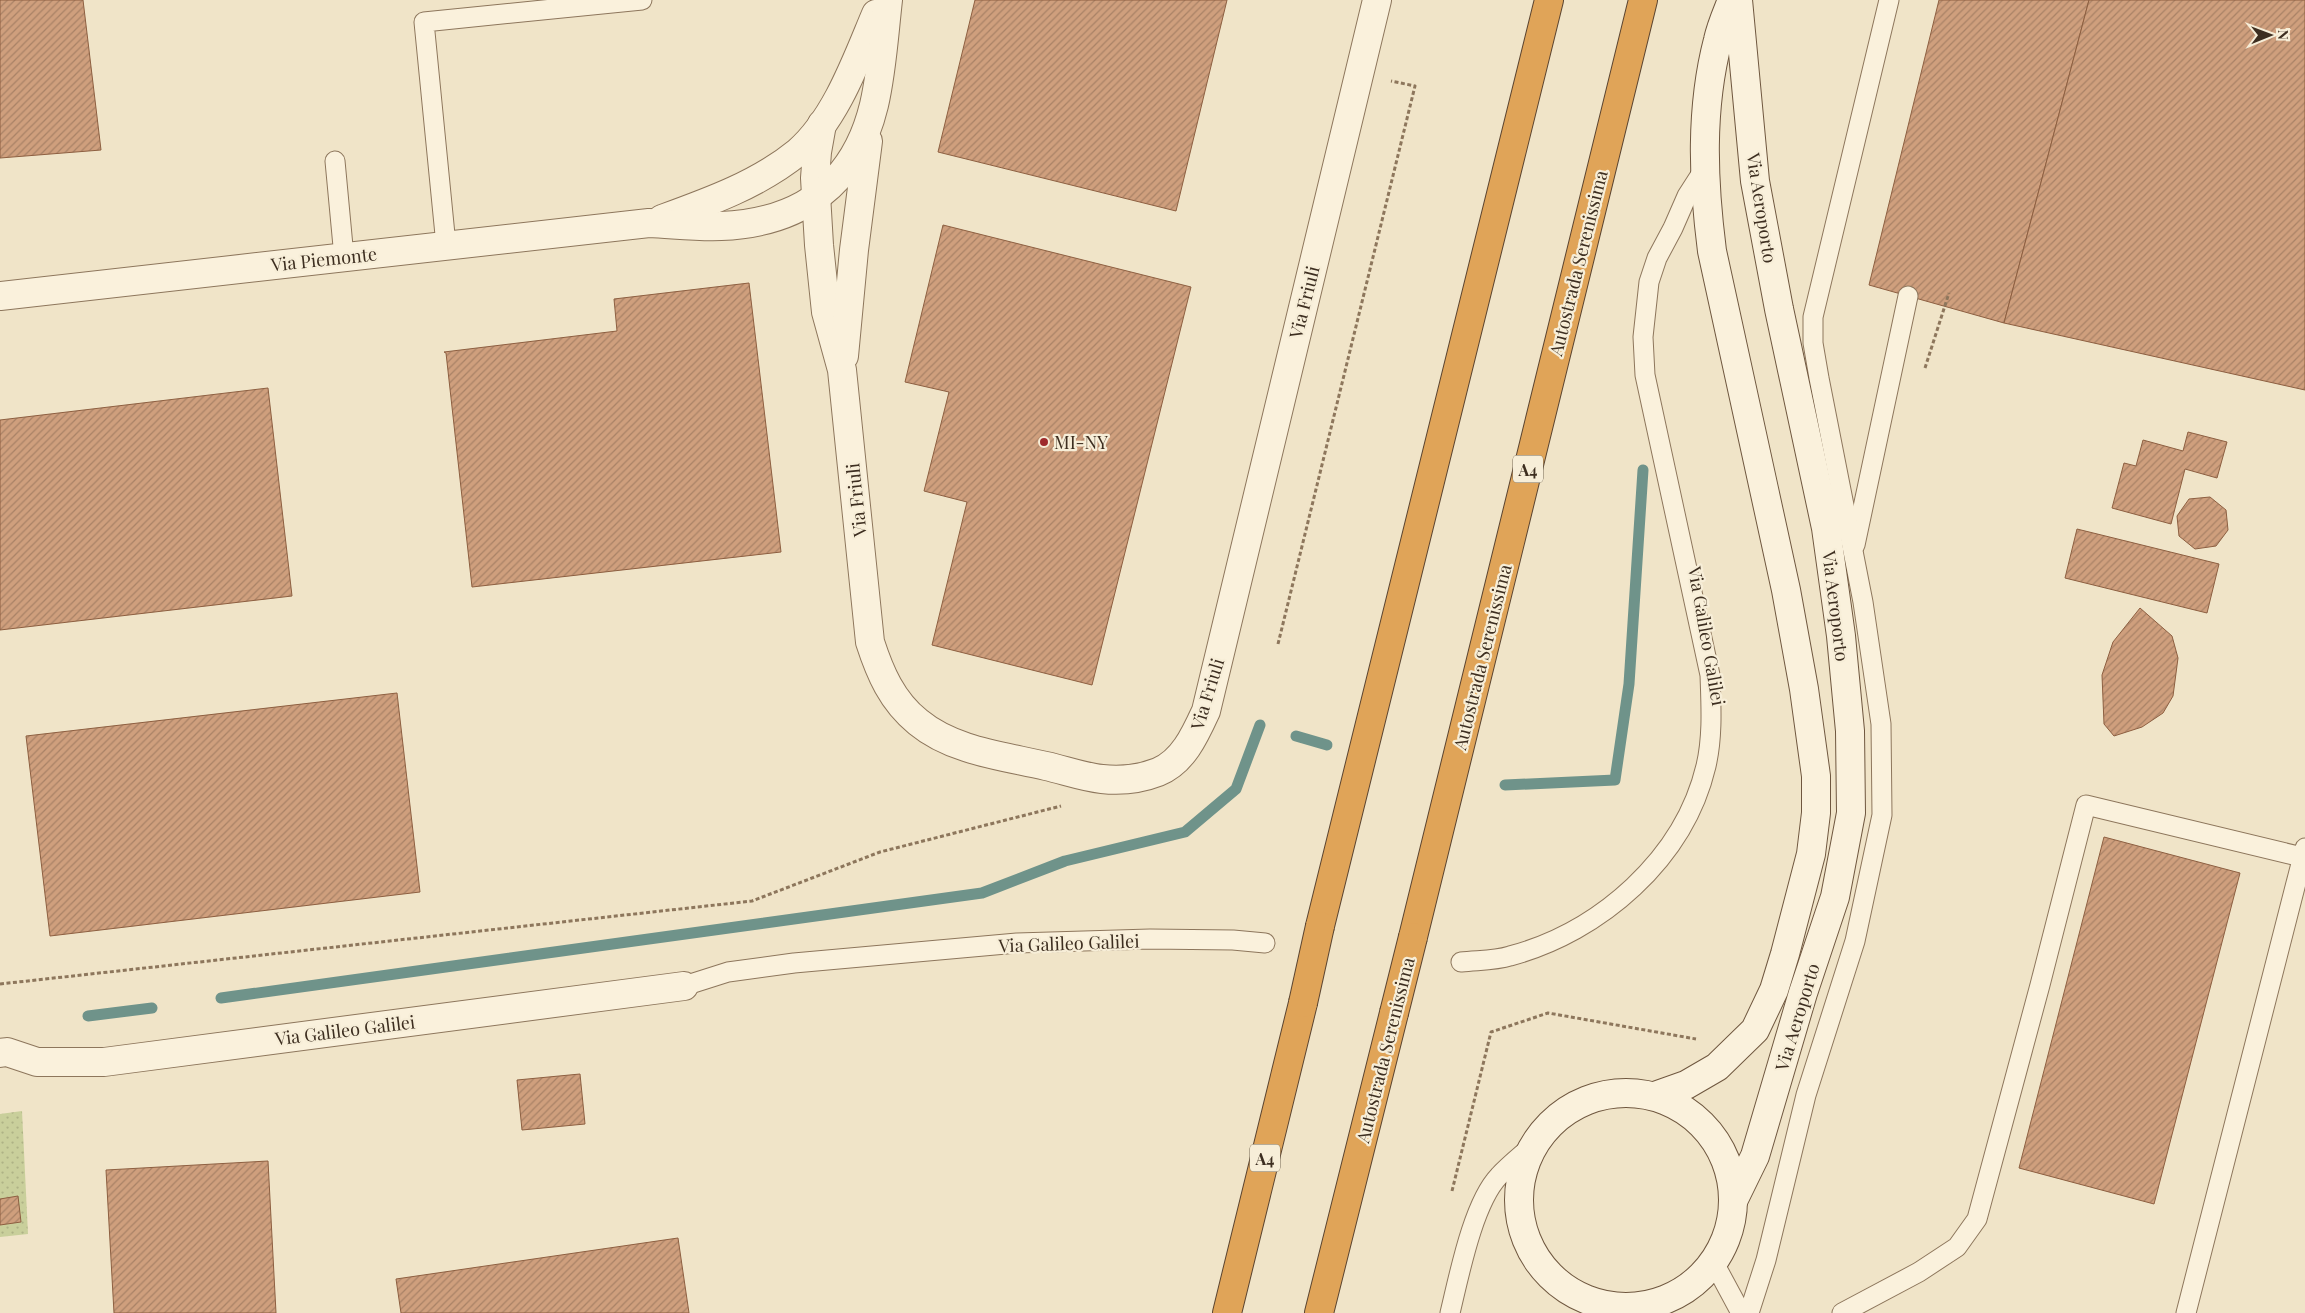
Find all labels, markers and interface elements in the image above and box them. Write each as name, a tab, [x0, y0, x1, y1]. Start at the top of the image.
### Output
north arrow	[2245, 10, 2295, 60]
text: N	[2274, 30, 2293, 40]
street label: Via Aeroporto	[1741, 150, 1783, 265]
street label: Autostrada Serenissima	[1543, 168, 1613, 359]
street label: Via Piemonte	[269, 242, 378, 277]
street label: Via Friuli	[1283, 263, 1325, 342]
place label: MI-NY	[1054, 430, 1108, 454]
marker: MI-NY	[1038, 436, 1050, 448]
road number: A4	[1513, 456, 1543, 482]
street label: Via Friuli	[840, 462, 872, 539]
street label: Via Aeroporto	[1817, 548, 1855, 663]
street label: Autostrada Serenissima	[1447, 562, 1517, 753]
street label: Via Galileo Galilei	[1683, 563, 1731, 708]
street label: Via Friuli	[1184, 655, 1229, 734]
street label: Via Galileo Galilei	[997, 929, 1140, 957]
street label: Autostrada Serenissima	[1350, 955, 1420, 1146]
street label: Via Aeroporto	[1769, 960, 1825, 1075]
street label: Via Galileo Galilei	[273, 1009, 416, 1051]
road number: A4	[1250, 1144, 1280, 1172]

